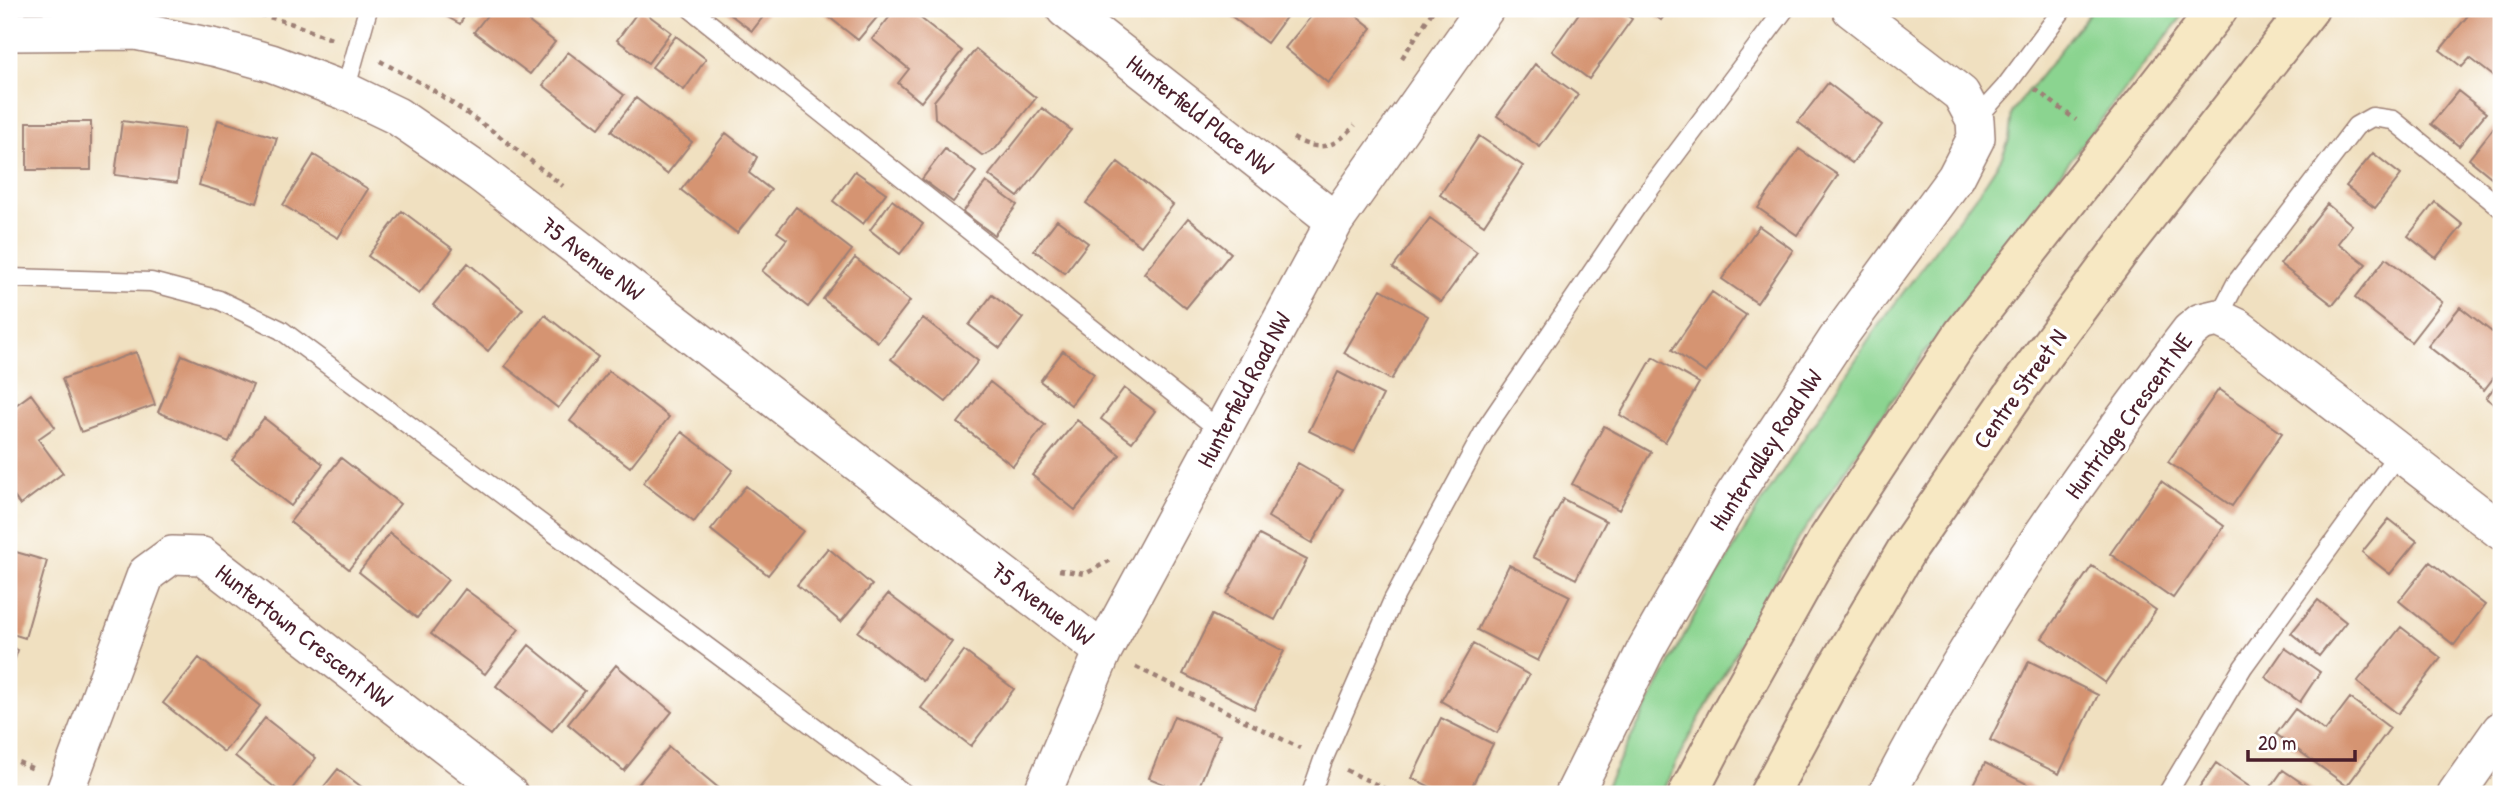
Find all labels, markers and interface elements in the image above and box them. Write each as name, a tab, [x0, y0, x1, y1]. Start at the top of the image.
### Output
street label: Hunterfield Place NW	[1120, 47, 1281, 182]
street label: 75 Avenue NW	[534, 209, 651, 308]
street label: Hunterfield Road NW	[1189, 306, 1298, 473]
street label: Centre Street N	[1965, 322, 2073, 455]
street label: Huntridge Crescent NE	[2057, 326, 2199, 505]
street label: Huntervalley Road NW	[1701, 363, 1829, 536]
street label: 75 Avenue NW	[984, 554, 1101, 653]
street label: Huntertown Crescent NW	[210, 556, 400, 715]
scale bar	[2248, 719, 2354, 763]
text: 20 m	[2258, 728, 2296, 757]

